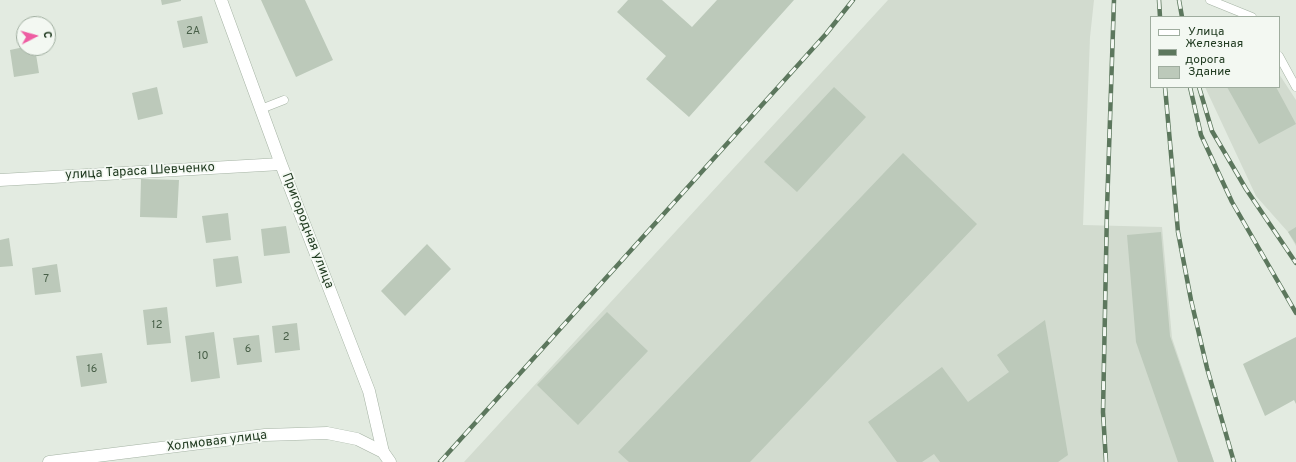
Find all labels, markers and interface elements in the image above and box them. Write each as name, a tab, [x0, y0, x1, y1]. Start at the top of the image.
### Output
north arrow	[16, 16, 56, 56]
legend	[1150, 16, 1280, 88]
text: Улица	[1188, 24, 1224, 40]
house number: 2А	[186, 25, 200, 39]
text: С	[40, 31, 54, 39]
text: Железная дорога	[1185, 36, 1243, 68]
text: Здание	[1188, 64, 1231, 80]
street label: улица Тараса Шевченко	[65, 160, 215, 184]
street label: Пригородная улица	[278, 171, 336, 291]
house number: 7	[43, 273, 49, 287]
house number: 12	[152, 319, 162, 333]
house number: 2	[283, 331, 289, 345]
house number: 6	[245, 343, 251, 357]
house number: 10	[197, 350, 209, 364]
house number: 16	[87, 363, 97, 377]
street label: Холмовая улица	[166, 428, 268, 456]

